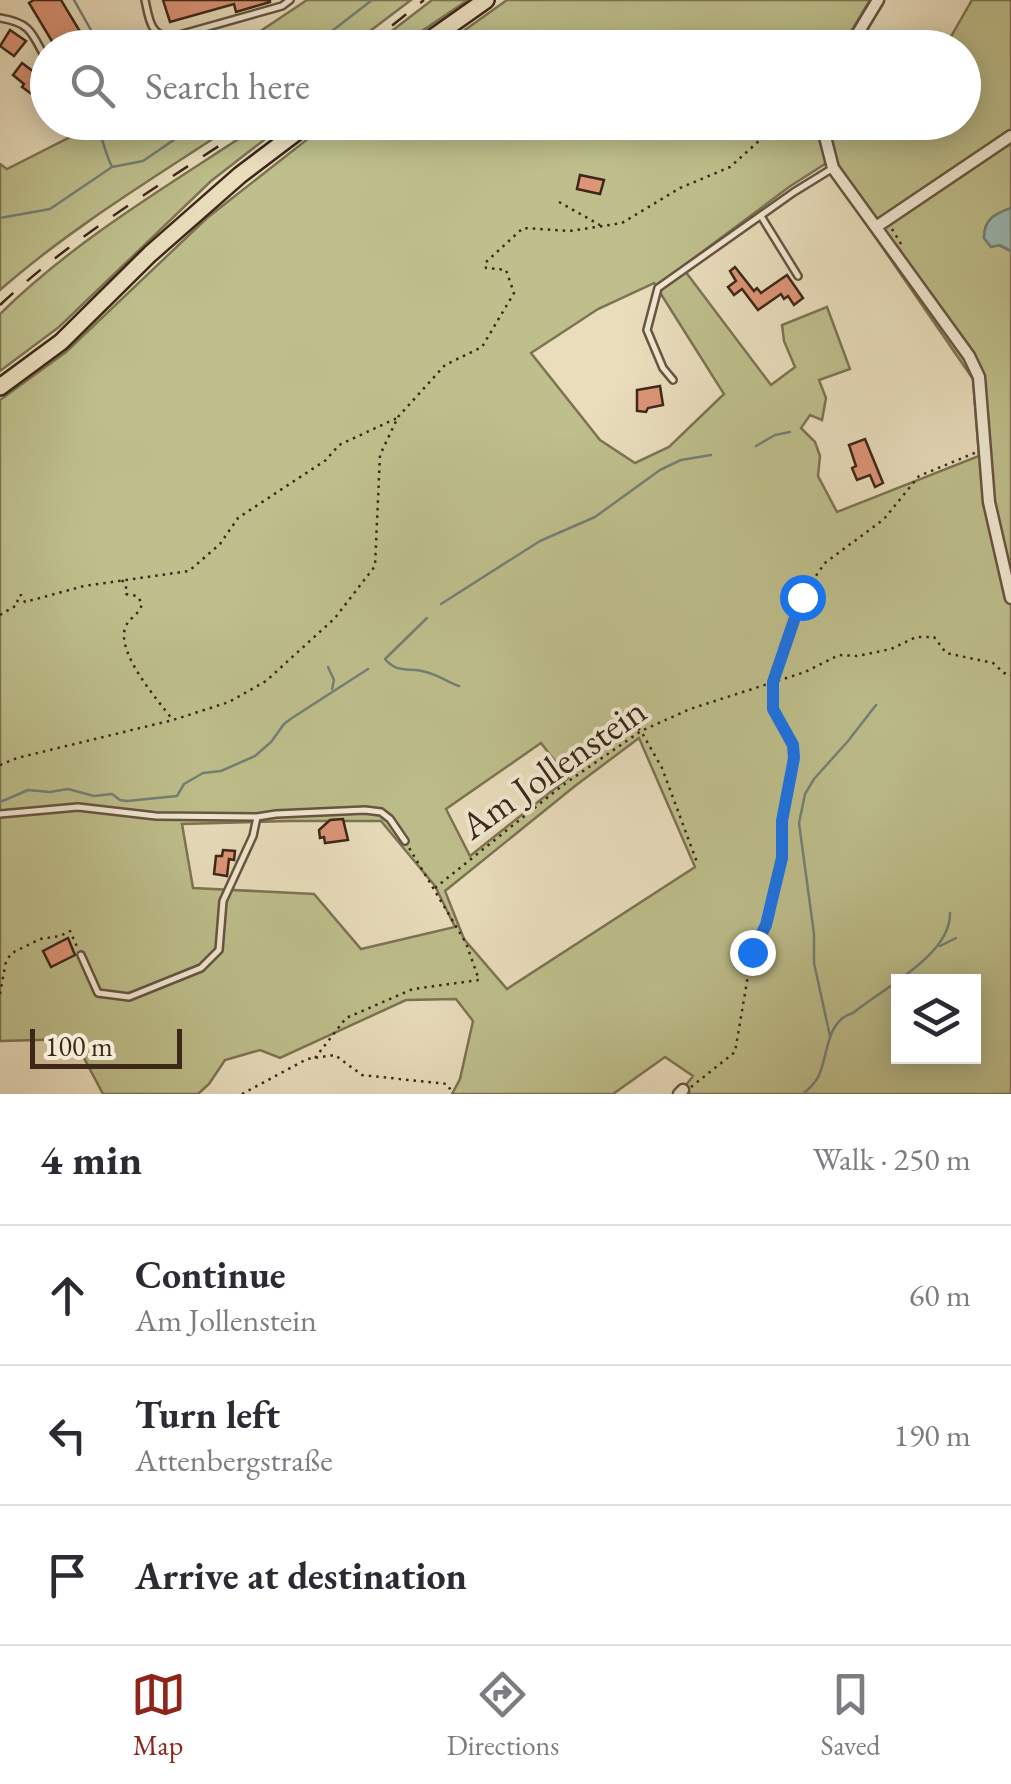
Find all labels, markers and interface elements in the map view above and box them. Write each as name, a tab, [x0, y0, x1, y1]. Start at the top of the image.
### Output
search box	[30, 30, 981, 140]
icon: search	[65, 58, 120, 113]
text: Search here	[145, 61, 310, 110]
route start	[780, 575, 826, 621]
street label: Am Jollenstein	[449, 686, 655, 850]
route end	[730, 930, 776, 976]
map controls	[891, 974, 981, 1064]
button: layers	[891, 974, 981, 1064]
scale bar	[30, 1024, 182, 1068]
text: 100 m	[45, 1028, 113, 1064]
text: 4 min	[40, 1132, 142, 1187]
text: Walk · 250 m	[813, 1138, 971, 1180]
text: Continue	[135, 1250, 286, 1299]
icon: ahead	[40, 1268, 95, 1323]
text: 60 m	[909, 1274, 971, 1316]
text: Am Jollenstein	[135, 1299, 317, 1341]
text: Turn left	[135, 1390, 280, 1439]
icon: left	[40, 1408, 95, 1463]
text: 190 m	[894, 1414, 971, 1456]
text: Attenbergstraße	[135, 1439, 333, 1481]
icon: arrive	[40, 1548, 95, 1603]
text: Arrive at destination	[135, 1551, 467, 1600]
tab: Map	[131, 1667, 186, 1763]
tab: Directions	[447, 1667, 559, 1763]
tab: Saved	[820, 1667, 880, 1763]

